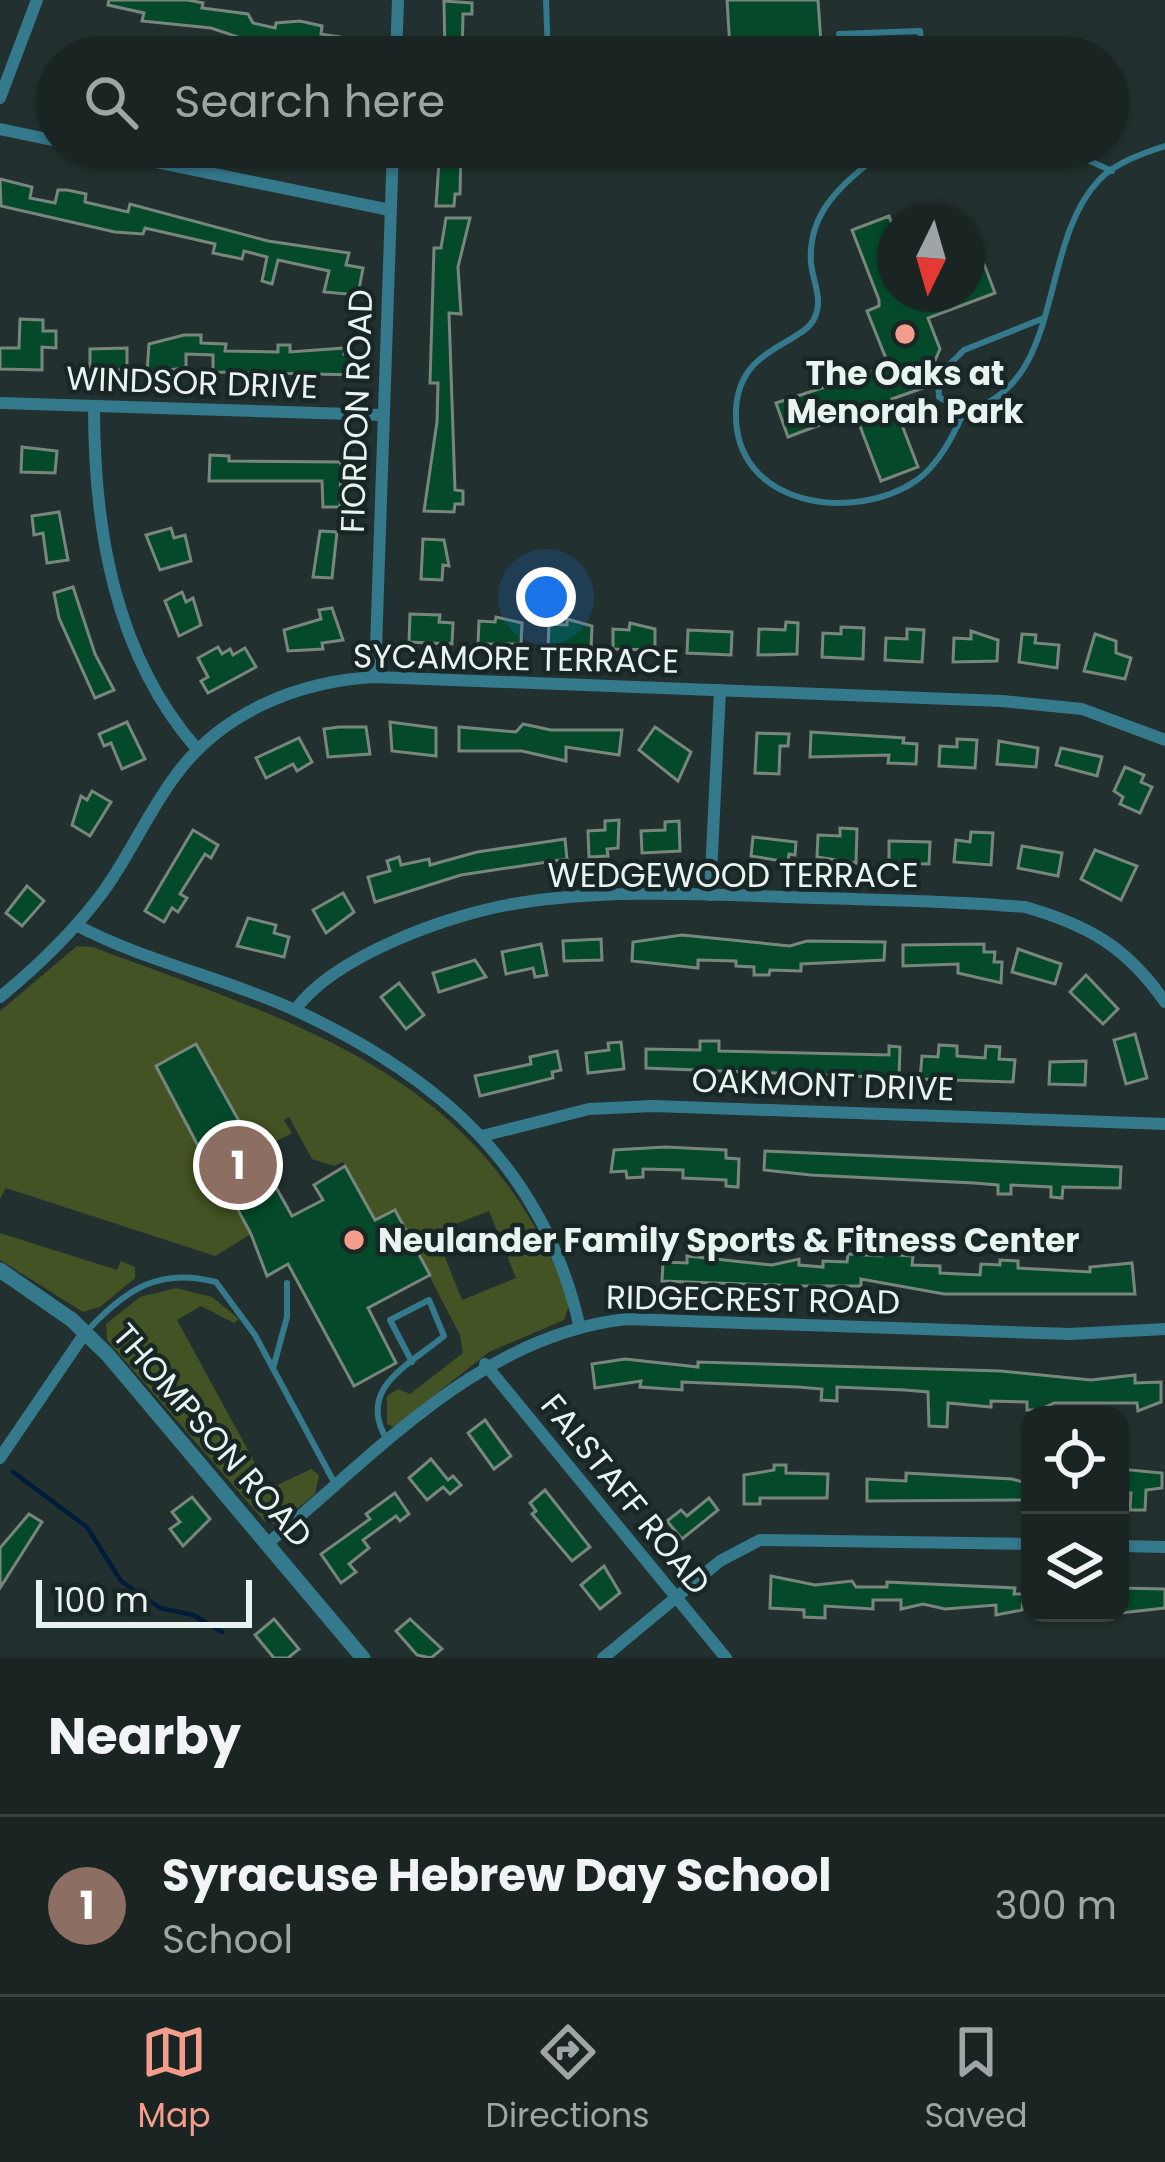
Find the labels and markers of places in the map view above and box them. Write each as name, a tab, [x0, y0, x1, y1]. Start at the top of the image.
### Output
marker: The Oaks at Menorah Park	[892, 321, 918, 347]
place label: The Oaks at Menorah Park	[786, 350, 1024, 435]
pin: 1	[199, 1120, 277, 1210]
place label: Neulander Family Sports & Fitness Center	[378, 1217, 1079, 1264]
marker: Neulander Family Sports & Fitness Center	[341, 1227, 367, 1253]

